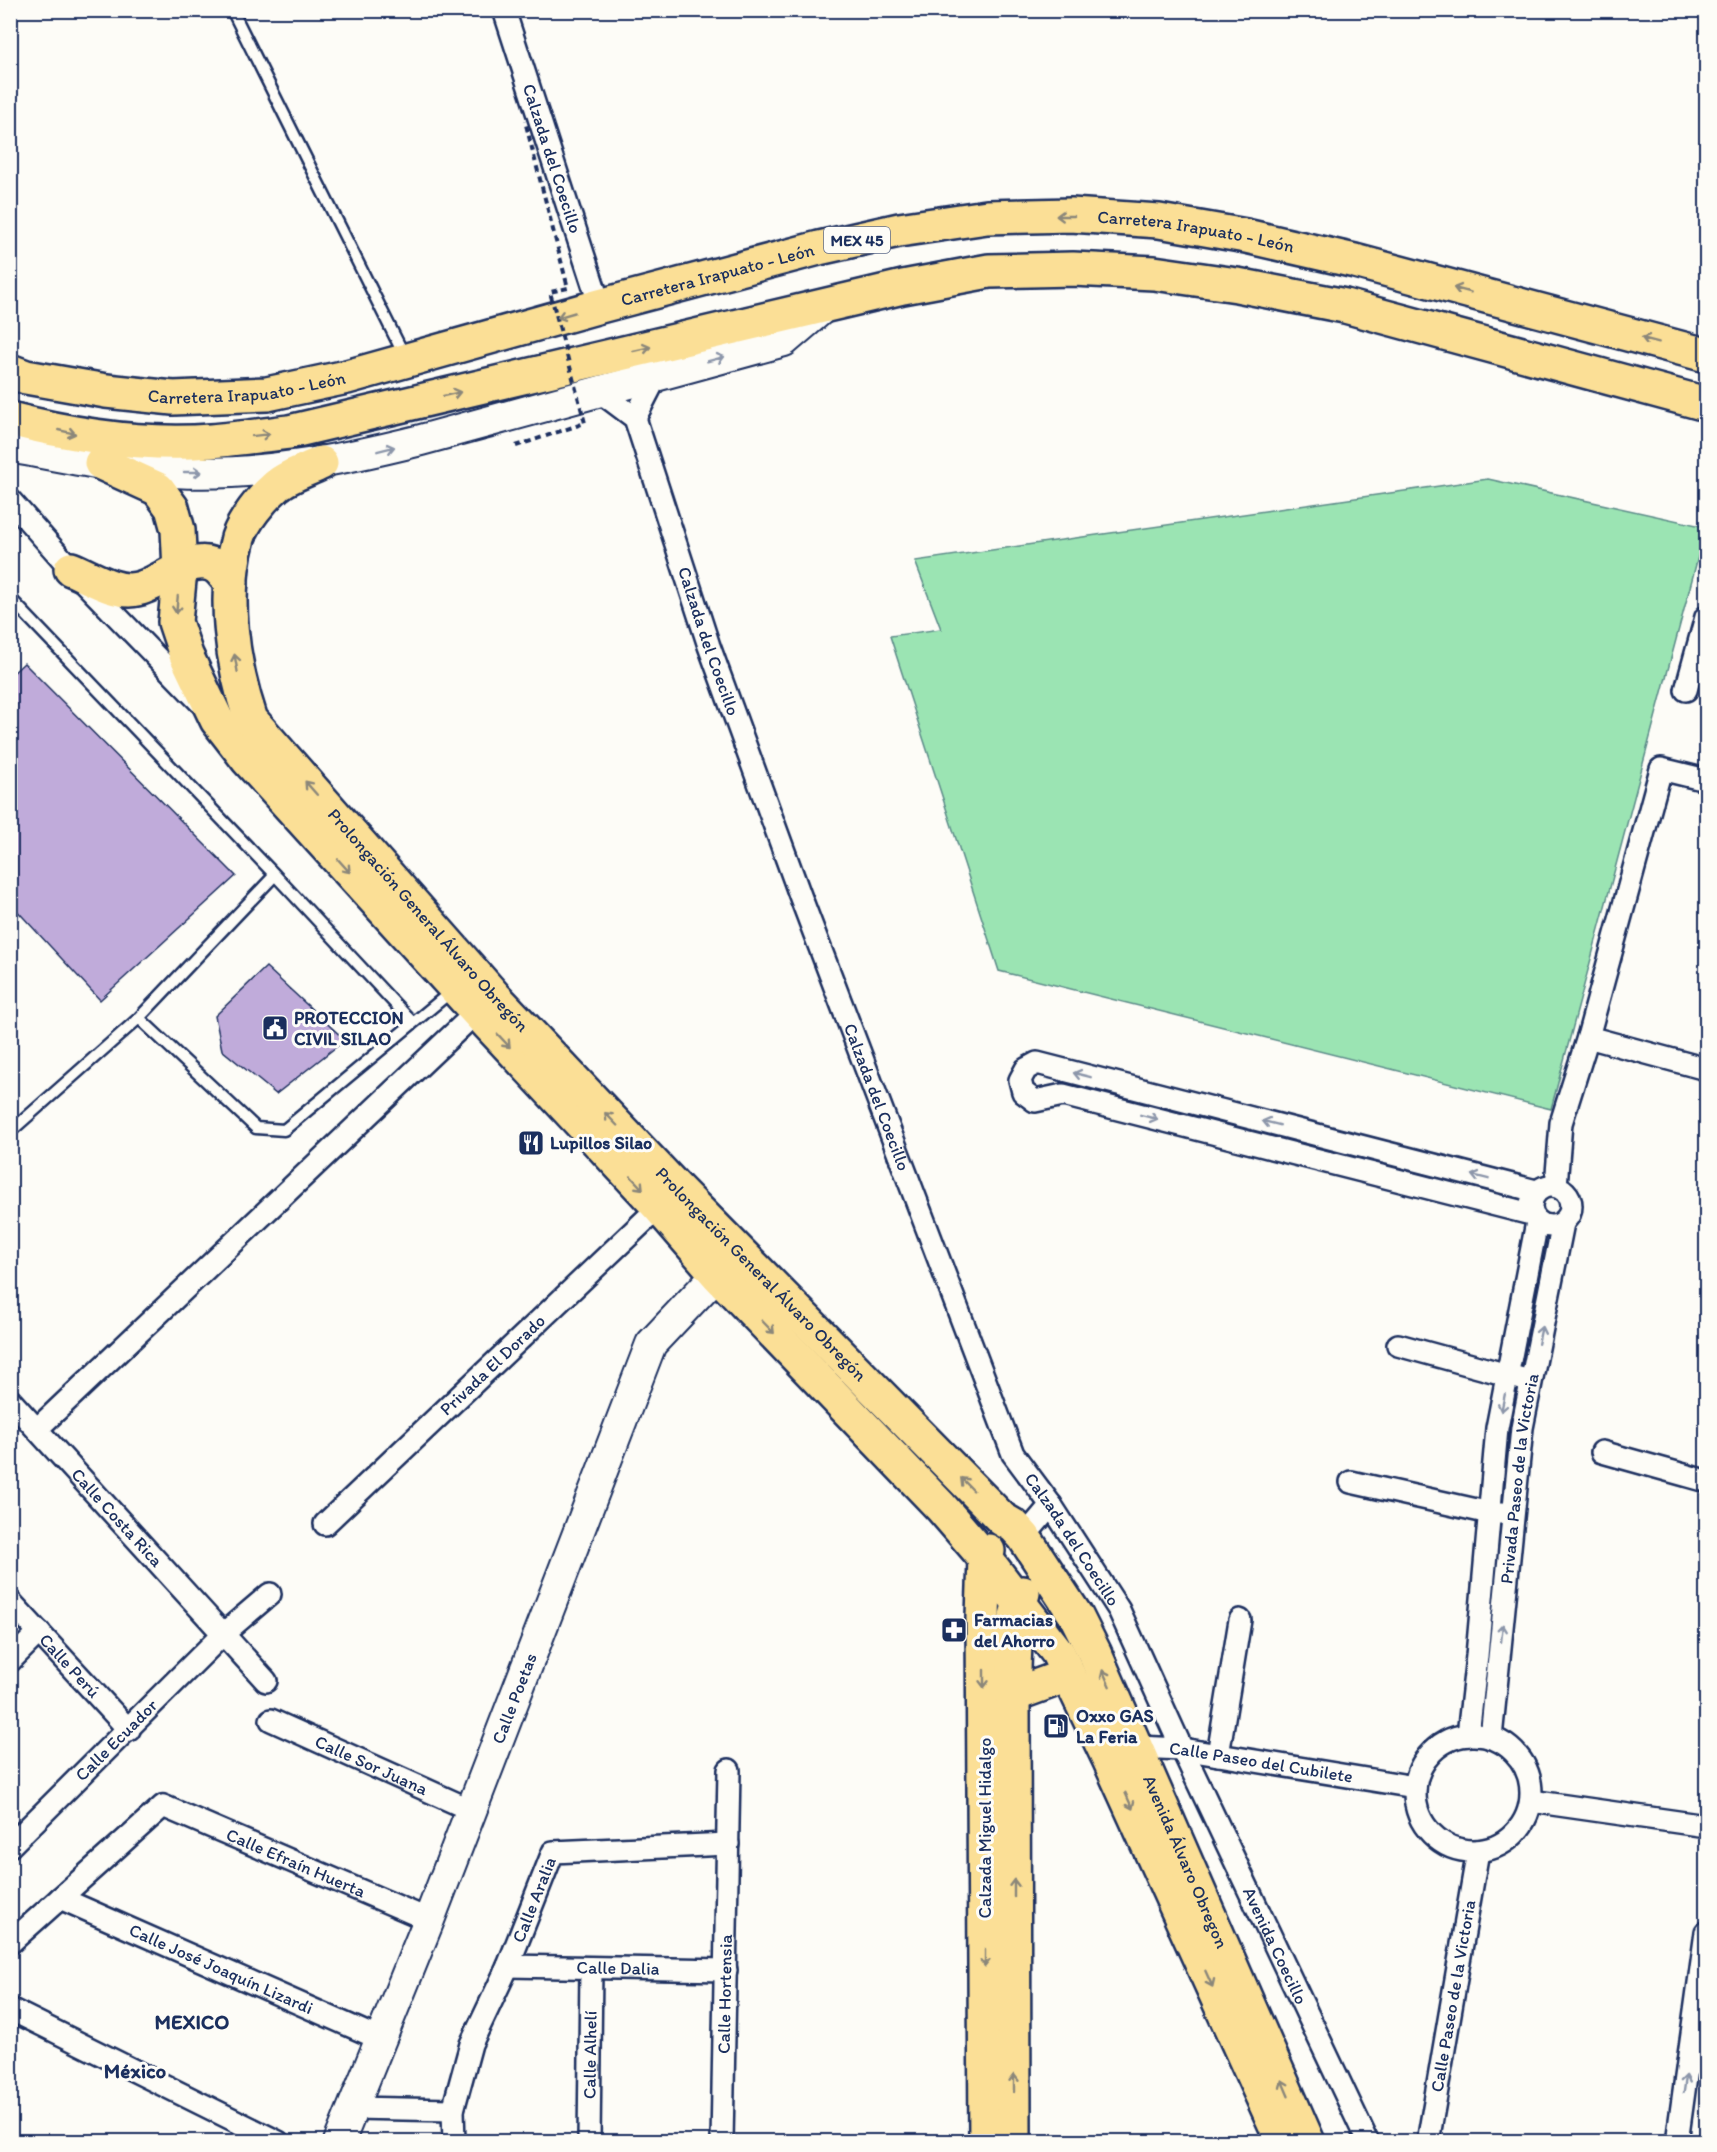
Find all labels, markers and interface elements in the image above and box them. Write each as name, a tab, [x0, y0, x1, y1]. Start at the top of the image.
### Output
street label: Calzada del Coecillo	[518, 81, 587, 236]
street label: Carretera Irapuato - León	[1097, 206, 1296, 258]
one-way arrow	[1055, 210, 1075, 222]
road number: MEX 45	[824, 227, 890, 253]
street label: Carretera Irapuato - León	[619, 239, 817, 311]
one-way arrow	[1452, 283, 1471, 295]
one-way arrow	[557, 310, 576, 321]
one-way arrow	[1641, 333, 1660, 345]
one-way arrow	[631, 343, 651, 354]
one-way arrow	[706, 353, 725, 365]
street label: Carretera Irapuato - León	[147, 367, 347, 409]
one-way arrow	[442, 387, 461, 399]
one-way arrow	[57, 427, 77, 438]
one-way arrow	[251, 430, 271, 441]
one-way arrow	[376, 443, 395, 454]
one-way arrow	[183, 466, 203, 478]
street label: Calzada del Coecillo	[673, 564, 744, 719]
one-way arrow	[171, 595, 182, 615]
one-way arrow	[230, 654, 241, 674]
one-way arrow	[304, 781, 318, 796]
street label: Prolongación General Álvaro Obregón	[323, 804, 533, 1037]
one-way arrow	[337, 858, 351, 873]
place label: PROTECCION CIVIL SILAO	[294, 1007, 404, 1050]
public building icon: PROTECCION CIVIL SILAO	[260, 1013, 290, 1043]
street label: Calzada del Coecillo	[839, 1020, 915, 1174]
one-way arrow	[496, 1033, 511, 1048]
one-way arrow	[1072, 1068, 1091, 1080]
one-way arrow	[604, 1111, 618, 1126]
one-way arrow	[1139, 1112, 1158, 1123]
one-way arrow	[1261, 1116, 1280, 1128]
restaurant icon: Lupillos Silao	[516, 1128, 546, 1158]
place label: Lupillos Silao	[550, 1132, 652, 1154]
street label: Prolongación General Álvaro Obregón	[651, 1162, 871, 1386]
one-way arrow	[1471, 1170, 1490, 1182]
one-way arrow	[630, 1175, 644, 1190]
street label: Privada El Dorado	[435, 1310, 550, 1420]
one-way arrow	[761, 1320, 775, 1335]
one-way arrow	[1535, 1326, 1546, 1345]
street label: Privada Paseo de la Victoria	[1495, 1371, 1544, 1585]
one-way arrow	[1496, 1393, 1508, 1412]
street label: Calle Costa Rica	[66, 1464, 168, 1572]
street label: Calzada del Coecillo	[1020, 1468, 1125, 1610]
one-way arrow	[960, 1476, 975, 1491]
place label: Farmacias del Ahorro	[974, 1609, 1055, 1652]
pharmacy icon: Farmacias del Ahorro	[939, 1615, 969, 1645]
one-way arrow	[1497, 1623, 1508, 1643]
street label: Calle Perú	[34, 1629, 105, 1703]
street label: Calle Poetas	[487, 1650, 542, 1747]
one-way arrow	[978, 1668, 990, 1688]
one-way arrow	[1100, 1669, 1111, 1687]
street label: Calle Ecuador	[70, 1694, 162, 1786]
place label: Oxxo GAS La Feria	[1076, 1705, 1154, 1748]
fuel station icon: Oxxo GAS La Feria	[1041, 1711, 1071, 1741]
street label: Calle Sor Juana	[311, 1730, 432, 1800]
street label: Calzada Miguel Hidalgo	[974, 1737, 996, 1919]
street label: Calle Paseo del Cubilete	[1169, 1737, 1354, 1788]
street label: Avenida Álvaro Obregon	[1138, 1772, 1233, 1952]
one-way arrow	[1123, 1792, 1135, 1810]
street label: Calle Efraín Huerta	[223, 1823, 370, 1903]
street label: Calle Aralia	[507, 1854, 561, 1946]
one-way arrow	[1008, 1879, 1020, 1899]
street label: Avenida Coecillo	[1238, 1883, 1312, 2008]
street label: Calle Paseo de la Victoria	[1426, 1898, 1480, 2094]
street label: Calle José Joaquín Lizardi	[126, 1919, 316, 2019]
street label: Calle Hortensia	[713, 1933, 737, 2054]
one-way arrow	[979, 1947, 991, 1967]
street label: Calle Dalia	[576, 1956, 660, 1980]
one-way arrow	[1205, 1970, 1216, 1988]
district label: MEXICO	[154, 2009, 230, 2034]
street label: Calle Alhelí	[578, 2010, 602, 2099]
district label: México	[104, 2058, 167, 2083]
one-way arrow	[1008, 2074, 1020, 2094]
one-way arrow	[1680, 2074, 1691, 2094]
one-way arrow	[1278, 2079, 1290, 2097]

